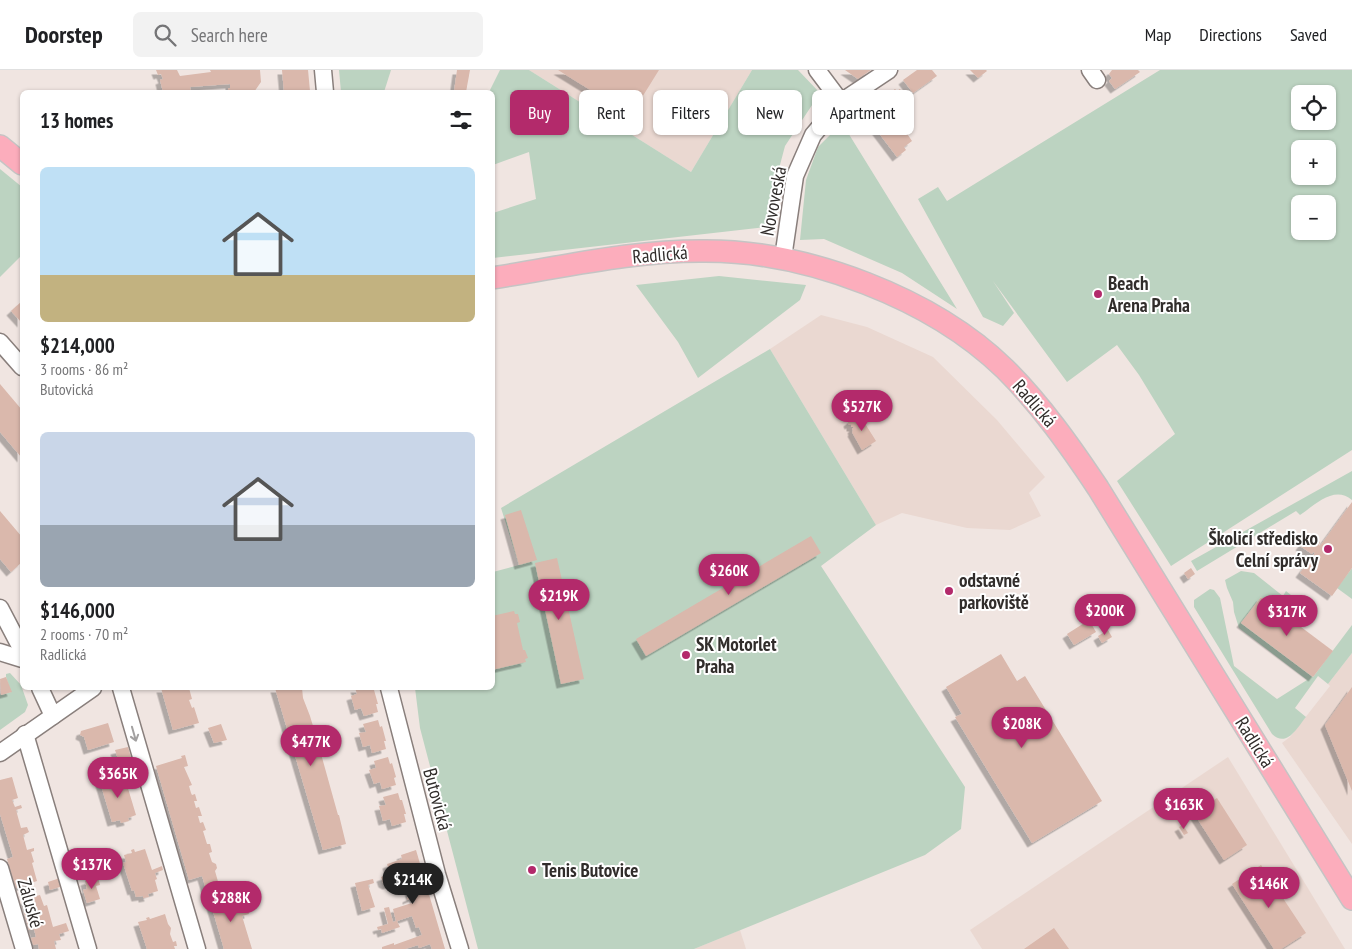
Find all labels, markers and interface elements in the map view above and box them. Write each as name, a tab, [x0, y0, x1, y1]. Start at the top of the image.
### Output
search box	[133, 12, 483, 57]
text: Doorstep	[25, 19, 103, 50]
icon: search	[151, 21, 179, 49]
text: Search here	[191, 23, 268, 47]
text: Map	[1145, 23, 1171, 46]
text: Directions	[1199, 23, 1262, 46]
text: Saved	[1290, 23, 1327, 46]
map controls	[1291, 85, 1336, 240]
button: locate	[1291, 85, 1336, 130]
chip: Buy	[510, 90, 569, 135]
chip: Rent	[579, 90, 643, 135]
chip: Filters	[653, 90, 728, 135]
chip: New	[738, 90, 802, 135]
chip: Apartment	[812, 90, 914, 135]
icon: filters	[447, 106, 475, 134]
text: 13 homes	[40, 107, 113, 134]
button: +	[1291, 140, 1336, 185]
street label: Novoveská	[755, 164, 791, 238]
button: −	[1291, 195, 1336, 240]
icon: home	[213, 199, 303, 289]
street label: Radlická	[631, 240, 689, 268]
place label: Beach Arena Praha	[1107, 271, 1190, 317]
marker: Beach Arena Praha	[1092, 288, 1104, 300]
text: $214,000	[40, 332, 115, 359]
text: 3 rooms · 86 m²	[40, 359, 128, 379]
street label: Radlická	[1008, 374, 1062, 432]
text: Butovická	[40, 379, 94, 399]
pin: $527K	[827, 390, 897, 432]
text: $527K	[843, 396, 881, 416]
icon: home	[213, 464, 303, 554]
place label: Školicí středisko Celní správy	[1209, 526, 1318, 572]
marker: Školicí středisko Celní správy	[1322, 543, 1334, 555]
pin: $260K	[694, 554, 764, 596]
text: $260K	[710, 560, 748, 580]
place label: odstavné parkoviště	[959, 568, 1029, 614]
pin: $219K	[524, 578, 594, 621]
text: $219K	[540, 585, 578, 605]
marker: odstavné parkoviště	[943, 585, 955, 597]
pin: $200K	[1070, 594, 1140, 636]
pin: $317K	[1252, 594, 1322, 637]
text: $146,000	[40, 597, 115, 624]
text: $200K	[1086, 600, 1124, 620]
text: $317K	[1268, 601, 1306, 621]
text: 2 rooms · 70 m²	[40, 624, 128, 644]
place label: SK Motorlet Praha	[696, 632, 777, 678]
text: Radlická	[40, 644, 87, 664]
marker: SK Motorlet Praha	[680, 649, 692, 661]
pin: $208K	[987, 706, 1057, 749]
street label: Radlická	[1230, 712, 1280, 772]
text: $208K	[1003, 713, 1041, 733]
pin: $477K	[276, 724, 346, 767]
one-way arrow	[130, 726, 140, 742]
text: $477K	[292, 731, 330, 751]
pin: $365K	[83, 756, 153, 799]
text: $365K	[99, 763, 137, 783]
street label: Butovická	[418, 765, 458, 833]
pin: $163K	[1149, 788, 1219, 830]
text: $163K	[1165, 794, 1203, 814]
pin: $137K	[57, 848, 127, 890]
text: $137K	[73, 854, 111, 874]
place label: Tenis Butovice	[542, 858, 638, 882]
pin: $214K	[378, 862, 448, 905]
marker: Tenis Butovice	[526, 864, 538, 876]
pin: $146K	[1234, 866, 1304, 909]
text: $214K	[394, 869, 432, 889]
text: $146K	[1250, 873, 1288, 893]
street label: Záluské	[13, 876, 49, 931]
pin: $288K	[196, 880, 266, 923]
text: $288K	[212, 887, 250, 907]

